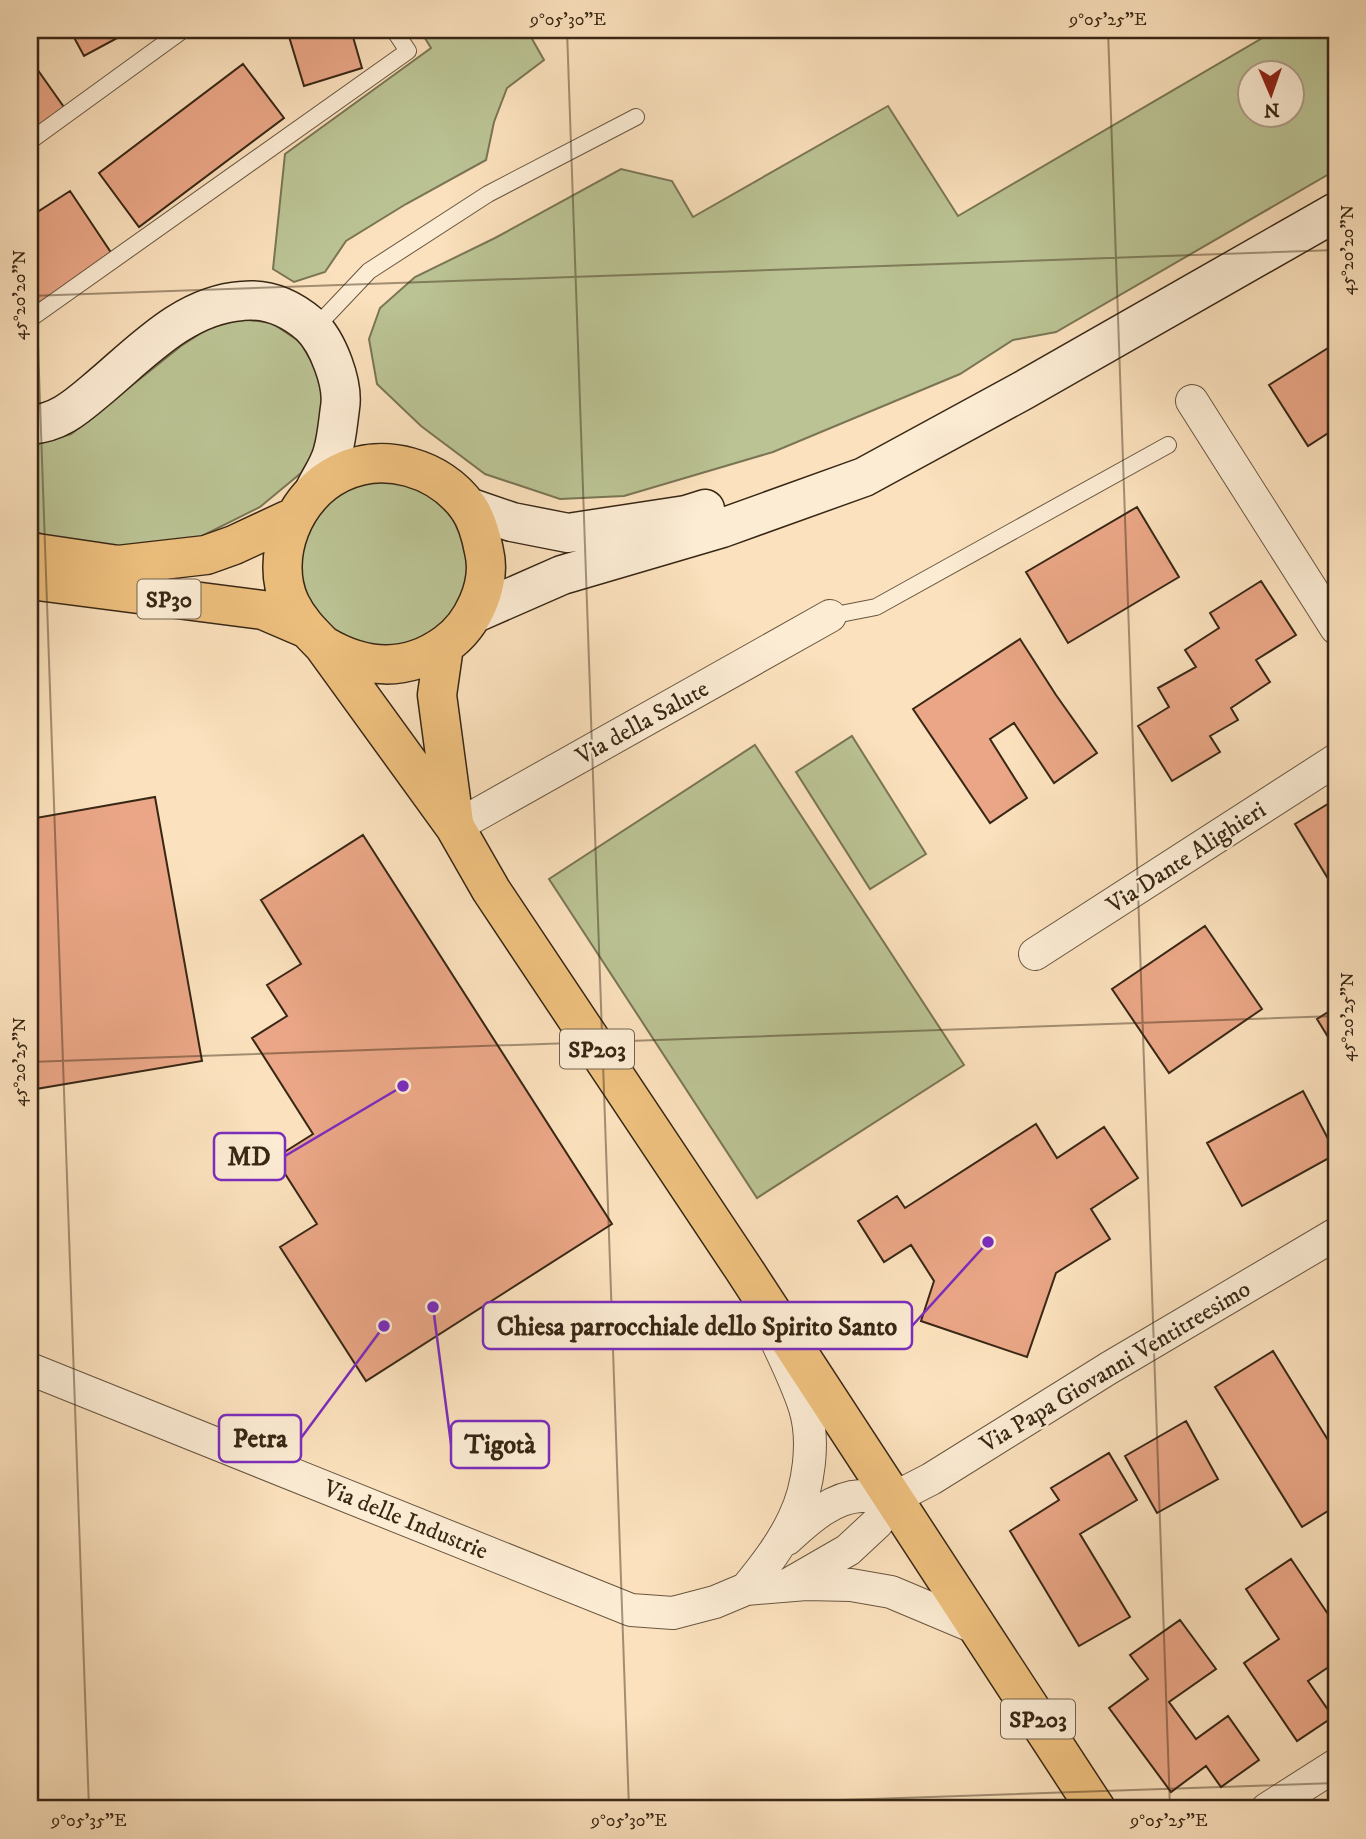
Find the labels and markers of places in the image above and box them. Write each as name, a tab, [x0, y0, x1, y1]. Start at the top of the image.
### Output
callout: MD	[214, 1133, 285, 1180]
callout: Chiesa parrocchiale dello Spirito Santo	[483, 1302, 912, 1349]
callout: Petra	[219, 1415, 301, 1462]
callout: Tigotà	[451, 1421, 549, 1468]

